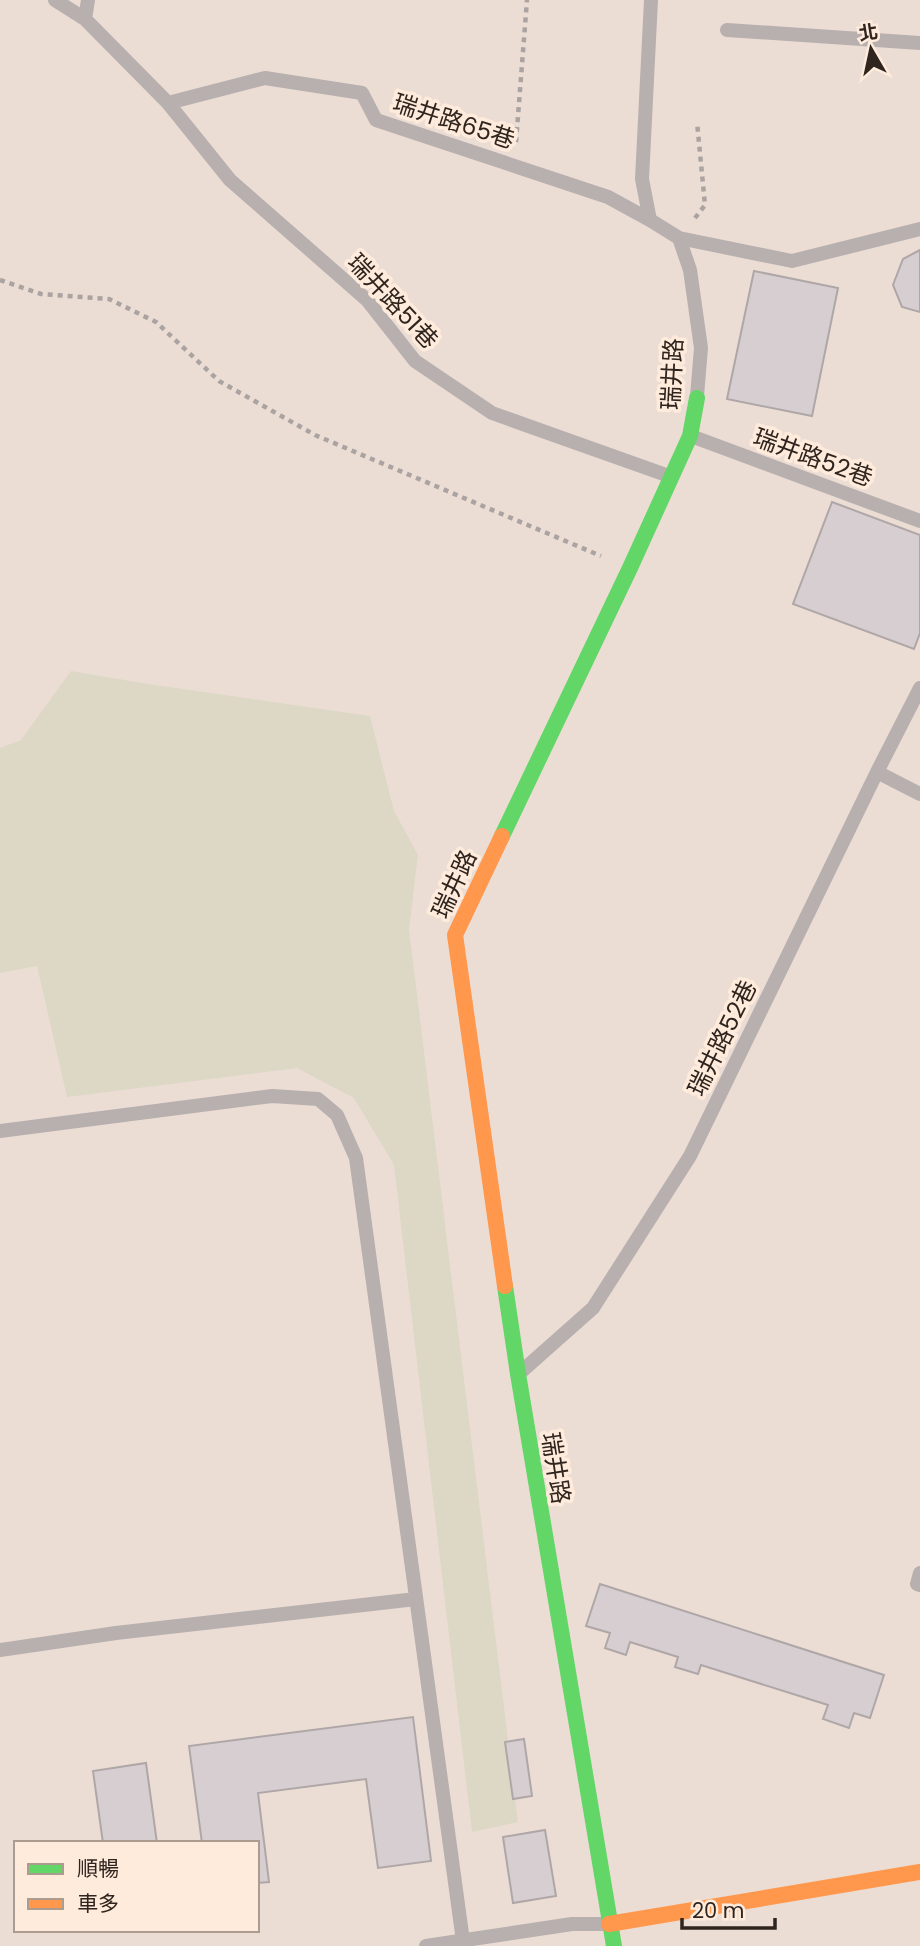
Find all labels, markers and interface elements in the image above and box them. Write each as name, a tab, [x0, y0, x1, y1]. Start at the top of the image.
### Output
north arrow	[836, 14, 906, 84]
text: 北	[857, 18, 880, 48]
street label: 瑞井路65巷	[389, 86, 519, 156]
street label: 瑞井路51巷	[340, 246, 446, 356]
street label: 瑞井路	[654, 337, 690, 411]
street label: 瑞井路52巷	[749, 420, 877, 494]
street label: 瑞井路	[424, 844, 484, 924]
street label: 瑞井路52巷	[680, 975, 764, 1101]
street label: 瑞井路	[534, 1430, 578, 1506]
legend	[14, 1841, 259, 1932]
text: 順暢	[77, 1854, 119, 1883]
scale bar	[682, 1886, 775, 1930]
text: 車多	[77, 1889, 119, 1918]
text: 20 m	[692, 1896, 745, 1925]

